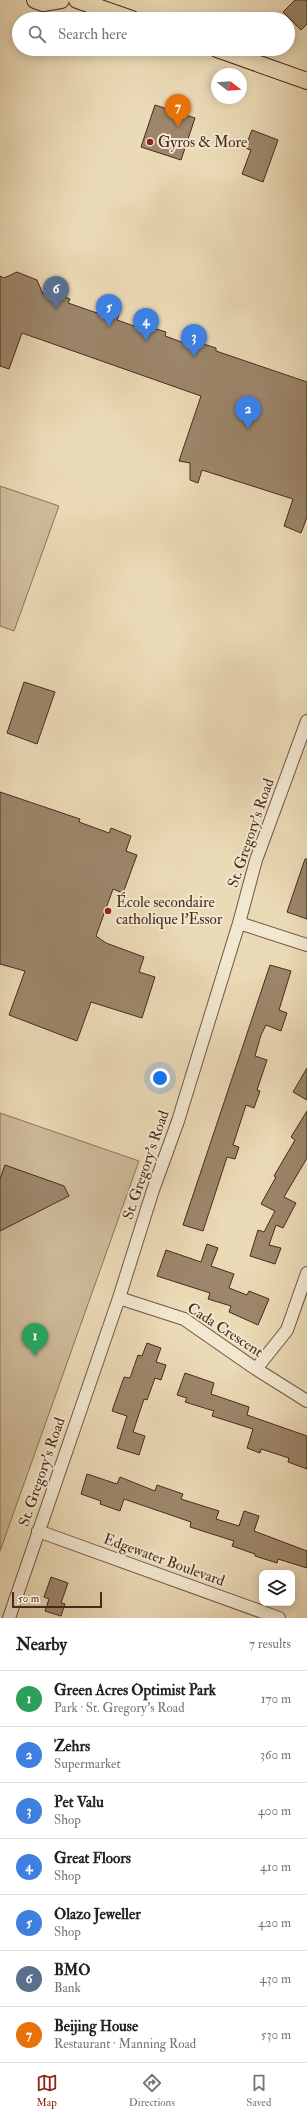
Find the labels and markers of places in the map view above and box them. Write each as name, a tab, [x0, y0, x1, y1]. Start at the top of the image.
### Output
pin: 7	[165, 94, 191, 127]
place label: Gyros & More	[158, 133, 247, 152]
marker: Gyros & More	[145, 137, 155, 147]
pin: 6	[43, 276, 69, 309]
pin: 5	[96, 294, 122, 327]
pin: 4	[133, 308, 159, 341]
pin: 3	[181, 324, 207, 357]
pin: 2	[235, 396, 261, 429]
place label: École secondaire catholique l'Essor	[116, 891, 223, 929]
marker: École secondaire catholique l'Essor	[103, 906, 113, 916]
pin: 1	[22, 1323, 48, 1356]

